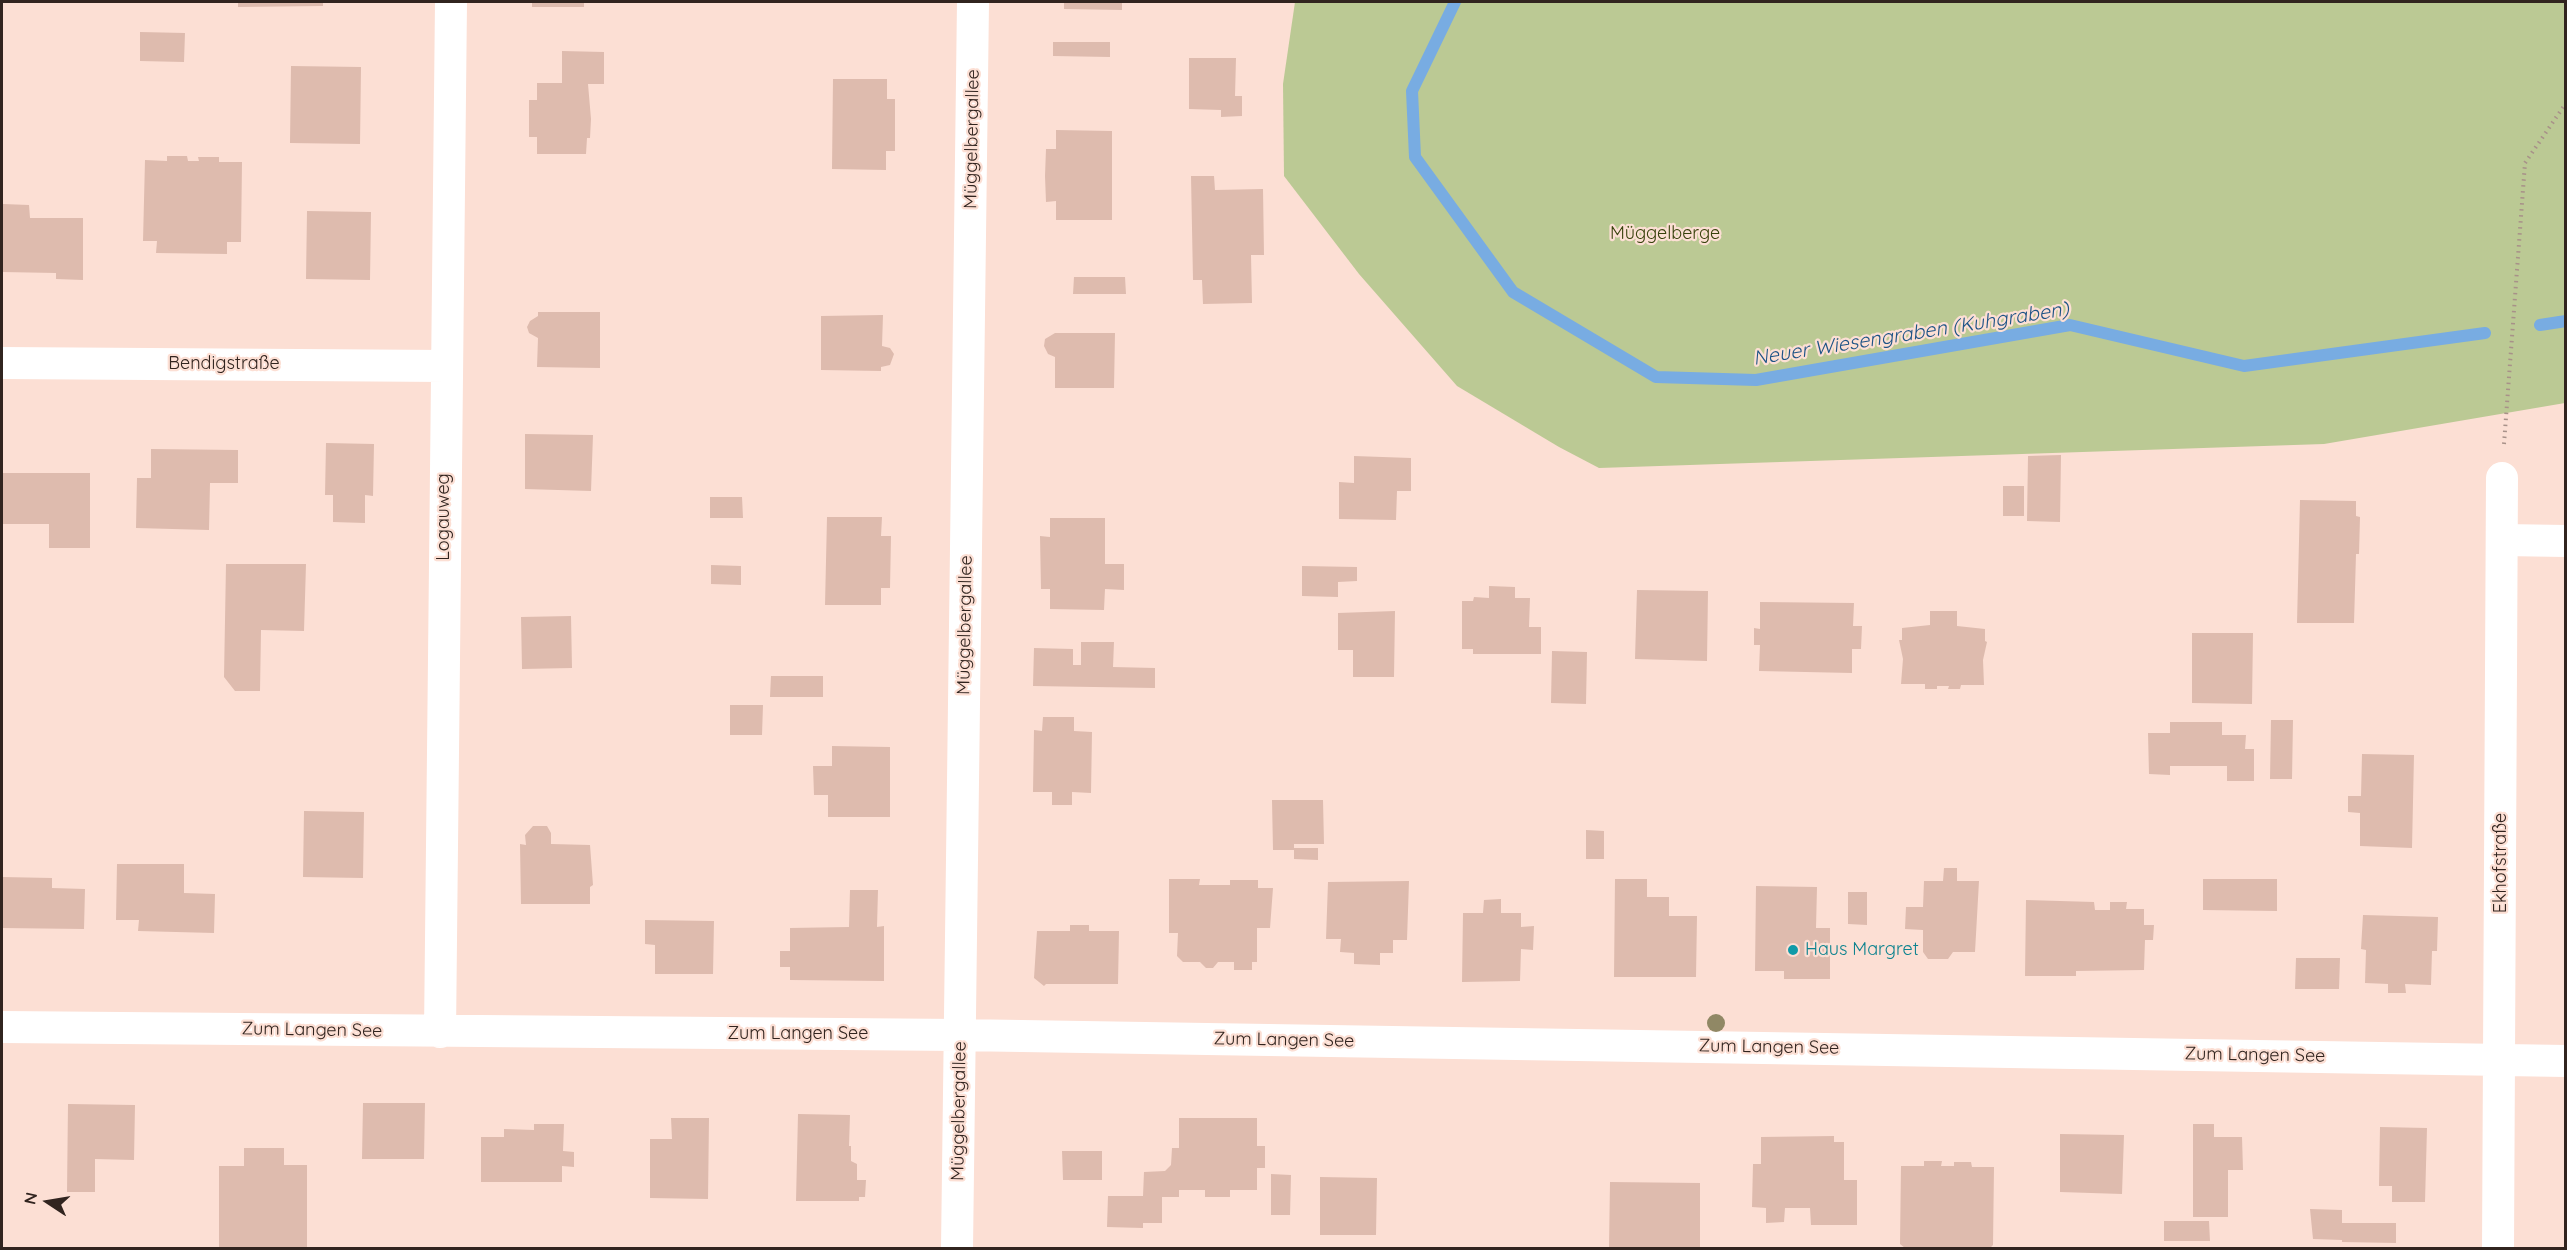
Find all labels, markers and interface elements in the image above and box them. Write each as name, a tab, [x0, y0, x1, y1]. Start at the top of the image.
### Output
street label: Müggelbergallee	[960, 69, 984, 209]
park label: Müggelberge	[1610, 223, 1720, 245]
water label: Neuer Wiesengraben (Kuhgraben)	[1751, 297, 2071, 371]
street label: Bendigstraße	[168, 353, 280, 375]
street label: Logauweg	[433, 473, 455, 561]
street label: Müggelbergallee	[953, 555, 977, 695]
street label: Ekhofstraße	[2490, 813, 2512, 913]
place label: Haus Margret	[1805, 939, 1919, 961]
marker: Haus Margret	[1786, 943, 1800, 957]
street label: Zum Langen See	[241, 1018, 383, 1042]
street label: Zum Langen See	[728, 1023, 868, 1045]
street label: Zum Langen See	[1213, 1028, 1355, 1052]
street label: Zum Langen See	[1698, 1035, 1840, 1059]
street label: Müggelbergallee	[947, 1041, 971, 1181]
street label: Zum Langen See	[2184, 1043, 2326, 1067]
north arrow	[18, 1172, 78, 1232]
text: N	[19, 1190, 41, 1206]

